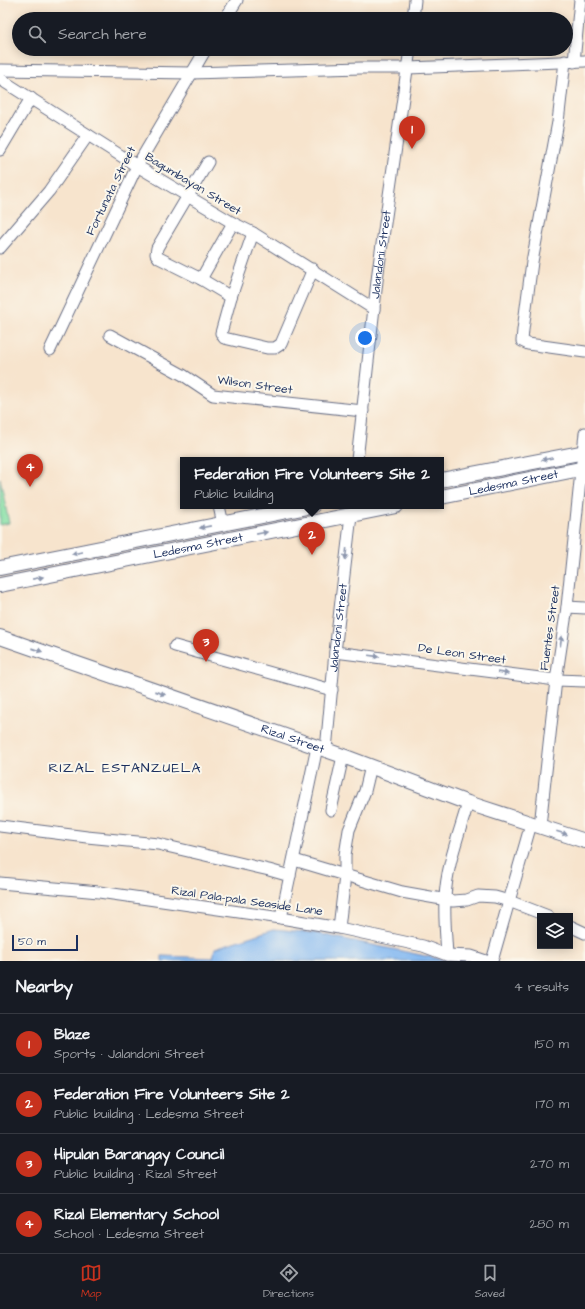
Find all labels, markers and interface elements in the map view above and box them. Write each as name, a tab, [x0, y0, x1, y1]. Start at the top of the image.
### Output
search box	[12, 12, 573, 56]
icon: search	[26, 23, 48, 45]
text: Search here	[58, 24, 147, 45]
pin: 1	[399, 116, 425, 149]
street label: Fortunata Street	[82, 143, 140, 239]
street label: Bagumbayan Street	[141, 148, 244, 220]
street label: Jalandoni Street	[367, 209, 395, 299]
your location	[355, 328, 375, 348]
street label: Wilson Street	[216, 371, 294, 399]
pin: 4	[17, 454, 43, 487]
popup	[180, 457, 444, 509]
one-way arrow	[541, 457, 553, 463]
text: Federation Fire Volunteers Site 2	[194, 464, 430, 485]
street label: Ledesma Street	[467, 465, 560, 500]
text: Public building	[194, 485, 274, 503]
pin: 2	[299, 522, 325, 555]
one-way arrow	[199, 525, 211, 531]
street label: Ledesma Street	[152, 528, 244, 563]
one-way arrow	[256, 530, 268, 536]
one-way arrow	[343, 548, 350, 560]
one-way arrow	[71, 550, 83, 556]
one-way arrow	[32, 574, 44, 580]
street label: Jalandoni Street	[325, 582, 351, 673]
street label: Fuentes Street	[536, 584, 564, 672]
pin: 3	[193, 629, 219, 662]
one-way arrow	[559, 635, 565, 647]
street label: De Leon Street	[417, 639, 507, 669]
one-way arrow	[31, 647, 43, 653]
one-way arrow	[368, 653, 380, 659]
one-way arrow	[497, 670, 509, 676]
one-way arrow	[154, 690, 166, 696]
street label: Rizal Street	[259, 720, 327, 758]
district label: RIZAL ESTANZUELA	[49, 758, 201, 778]
one-way arrow	[557, 831, 569, 837]
street label: Rizal Pala-pala Seaside Lane	[170, 882, 324, 920]
map controls	[537, 913, 573, 949]
button: layers	[537, 913, 573, 949]
scale bar	[12, 933, 78, 952]
text: 50 m	[18, 934, 46, 949]
text: Nearby	[16, 975, 73, 999]
text: 4 results	[514, 978, 569, 996]
text: Blaze	[54, 1024, 90, 1045]
text: 1	[28, 1035, 30, 1053]
text: 150 m	[535, 1035, 569, 1053]
text: Sports · Jalandoni Street	[54, 1045, 205, 1063]
text: Federation Fire Volunteers Site 2	[54, 1084, 290, 1105]
text: 2	[25, 1095, 33, 1113]
text: 170 m	[536, 1095, 569, 1113]
text: Public building · Ledesma Street	[54, 1105, 244, 1123]
text: Hipulan Barangay Council	[54, 1144, 224, 1165]
text: 3	[26, 1155, 32, 1173]
text: 270 m	[530, 1155, 569, 1173]
text: Public building · Rizal Street	[54, 1165, 217, 1183]
text: Rizal Elementary School	[54, 1204, 219, 1225]
text: 4	[25, 1215, 33, 1233]
text: 280 m	[530, 1215, 569, 1233]
text: School · Ledesma Street	[54, 1225, 204, 1243]
tab: Map	[80, 1262, 102, 1301]
tab: Directions	[263, 1262, 314, 1301]
tab: Saved	[475, 1262, 505, 1301]

